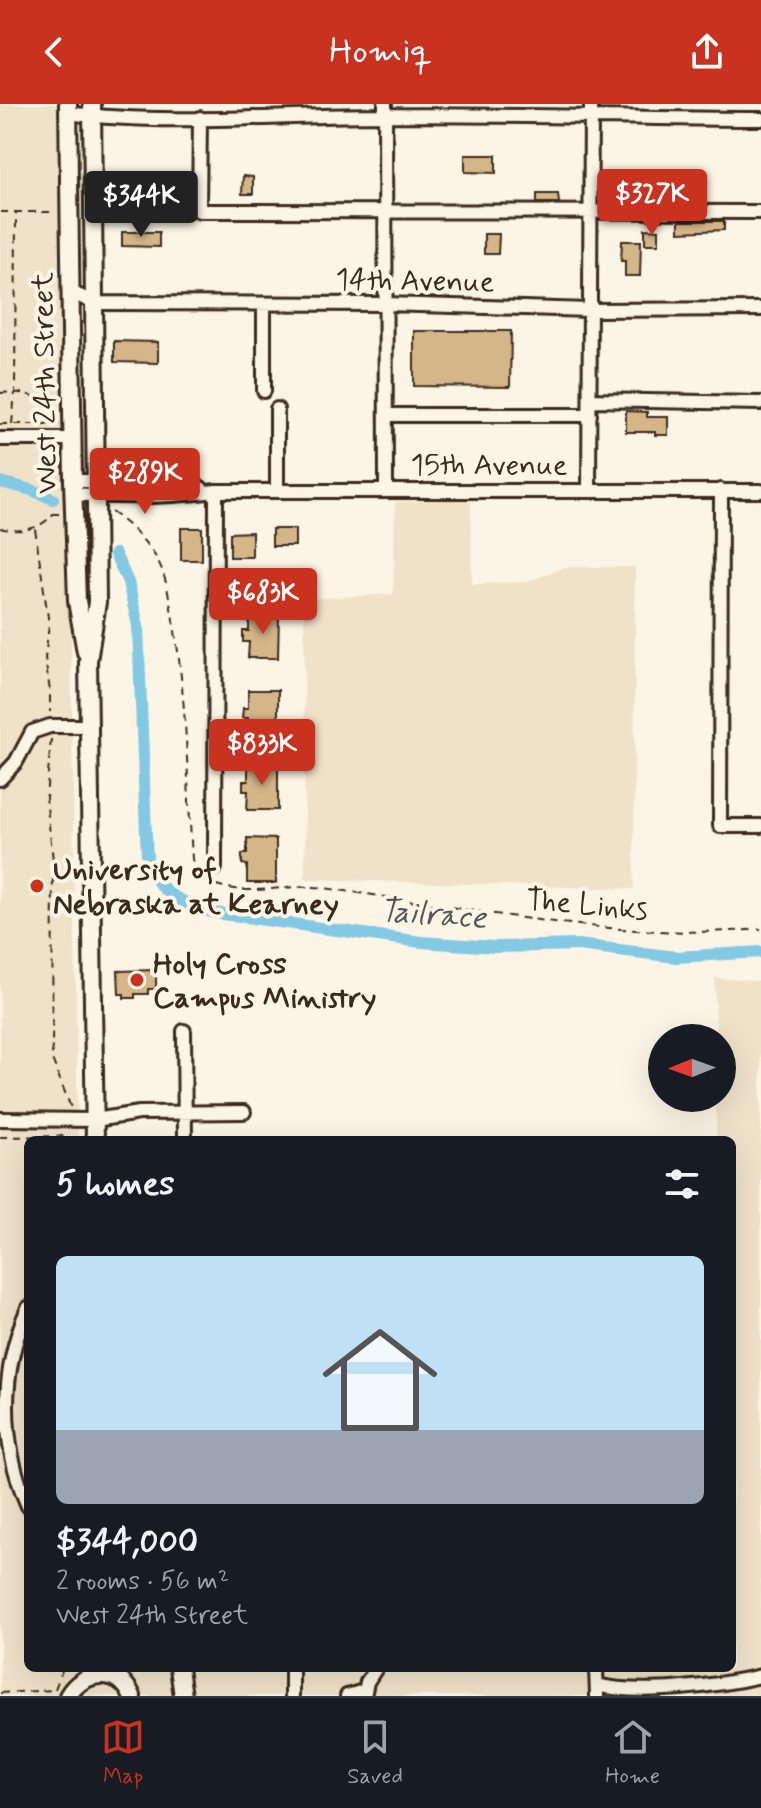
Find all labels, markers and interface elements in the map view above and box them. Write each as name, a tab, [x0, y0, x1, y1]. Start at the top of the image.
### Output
text: Homiq	[329, 29, 432, 76]
icon: back	[32, 30, 76, 74]
icon: share	[685, 30, 729, 74]
pin: $327K	[596, 169, 708, 237]
pin: $344K	[85, 171, 197, 239]
text: $327K	[615, 178, 689, 212]
text: $344K	[103, 180, 179, 214]
street label: 14th Avenue	[335, 261, 495, 302]
street label: West 24th Street	[24, 271, 67, 494]
street label: 15th Avenue	[411, 446, 567, 485]
pin: $289K	[89, 448, 201, 516]
text: $289K	[108, 457, 182, 491]
pin: $683K	[207, 568, 319, 636]
text: $683K	[227, 577, 299, 611]
pin: $833K	[206, 719, 318, 787]
text: $833K	[227, 728, 297, 762]
place label: University of Nebraska at Kearney	[53, 851, 339, 924]
marker: University of Nebraska at Kearney	[28, 877, 46, 895]
street label: The Links	[524, 881, 649, 930]
water label: Tailrace	[378, 890, 489, 940]
place label: Holy Cross Campus Ministry	[153, 945, 376, 1018]
marker: Holy Cross Campus Ministry	[128, 971, 146, 989]
north arrow	[648, 1024, 736, 1112]
map controls	[648, 1024, 736, 1112]
text: 5 homes	[56, 1162, 174, 1207]
icon: filters	[660, 1162, 704, 1206]
icon: home	[308, 1308, 452, 1452]
text: $344,000	[56, 1520, 198, 1565]
text: 2 rooms · 56 m²	[56, 1565, 229, 1599]
text: West 24th Street	[56, 1599, 248, 1633]
tab: Map	[101, 1715, 145, 1791]
tab: Saved	[347, 1715, 403, 1791]
tab: Home	[605, 1715, 660, 1791]

